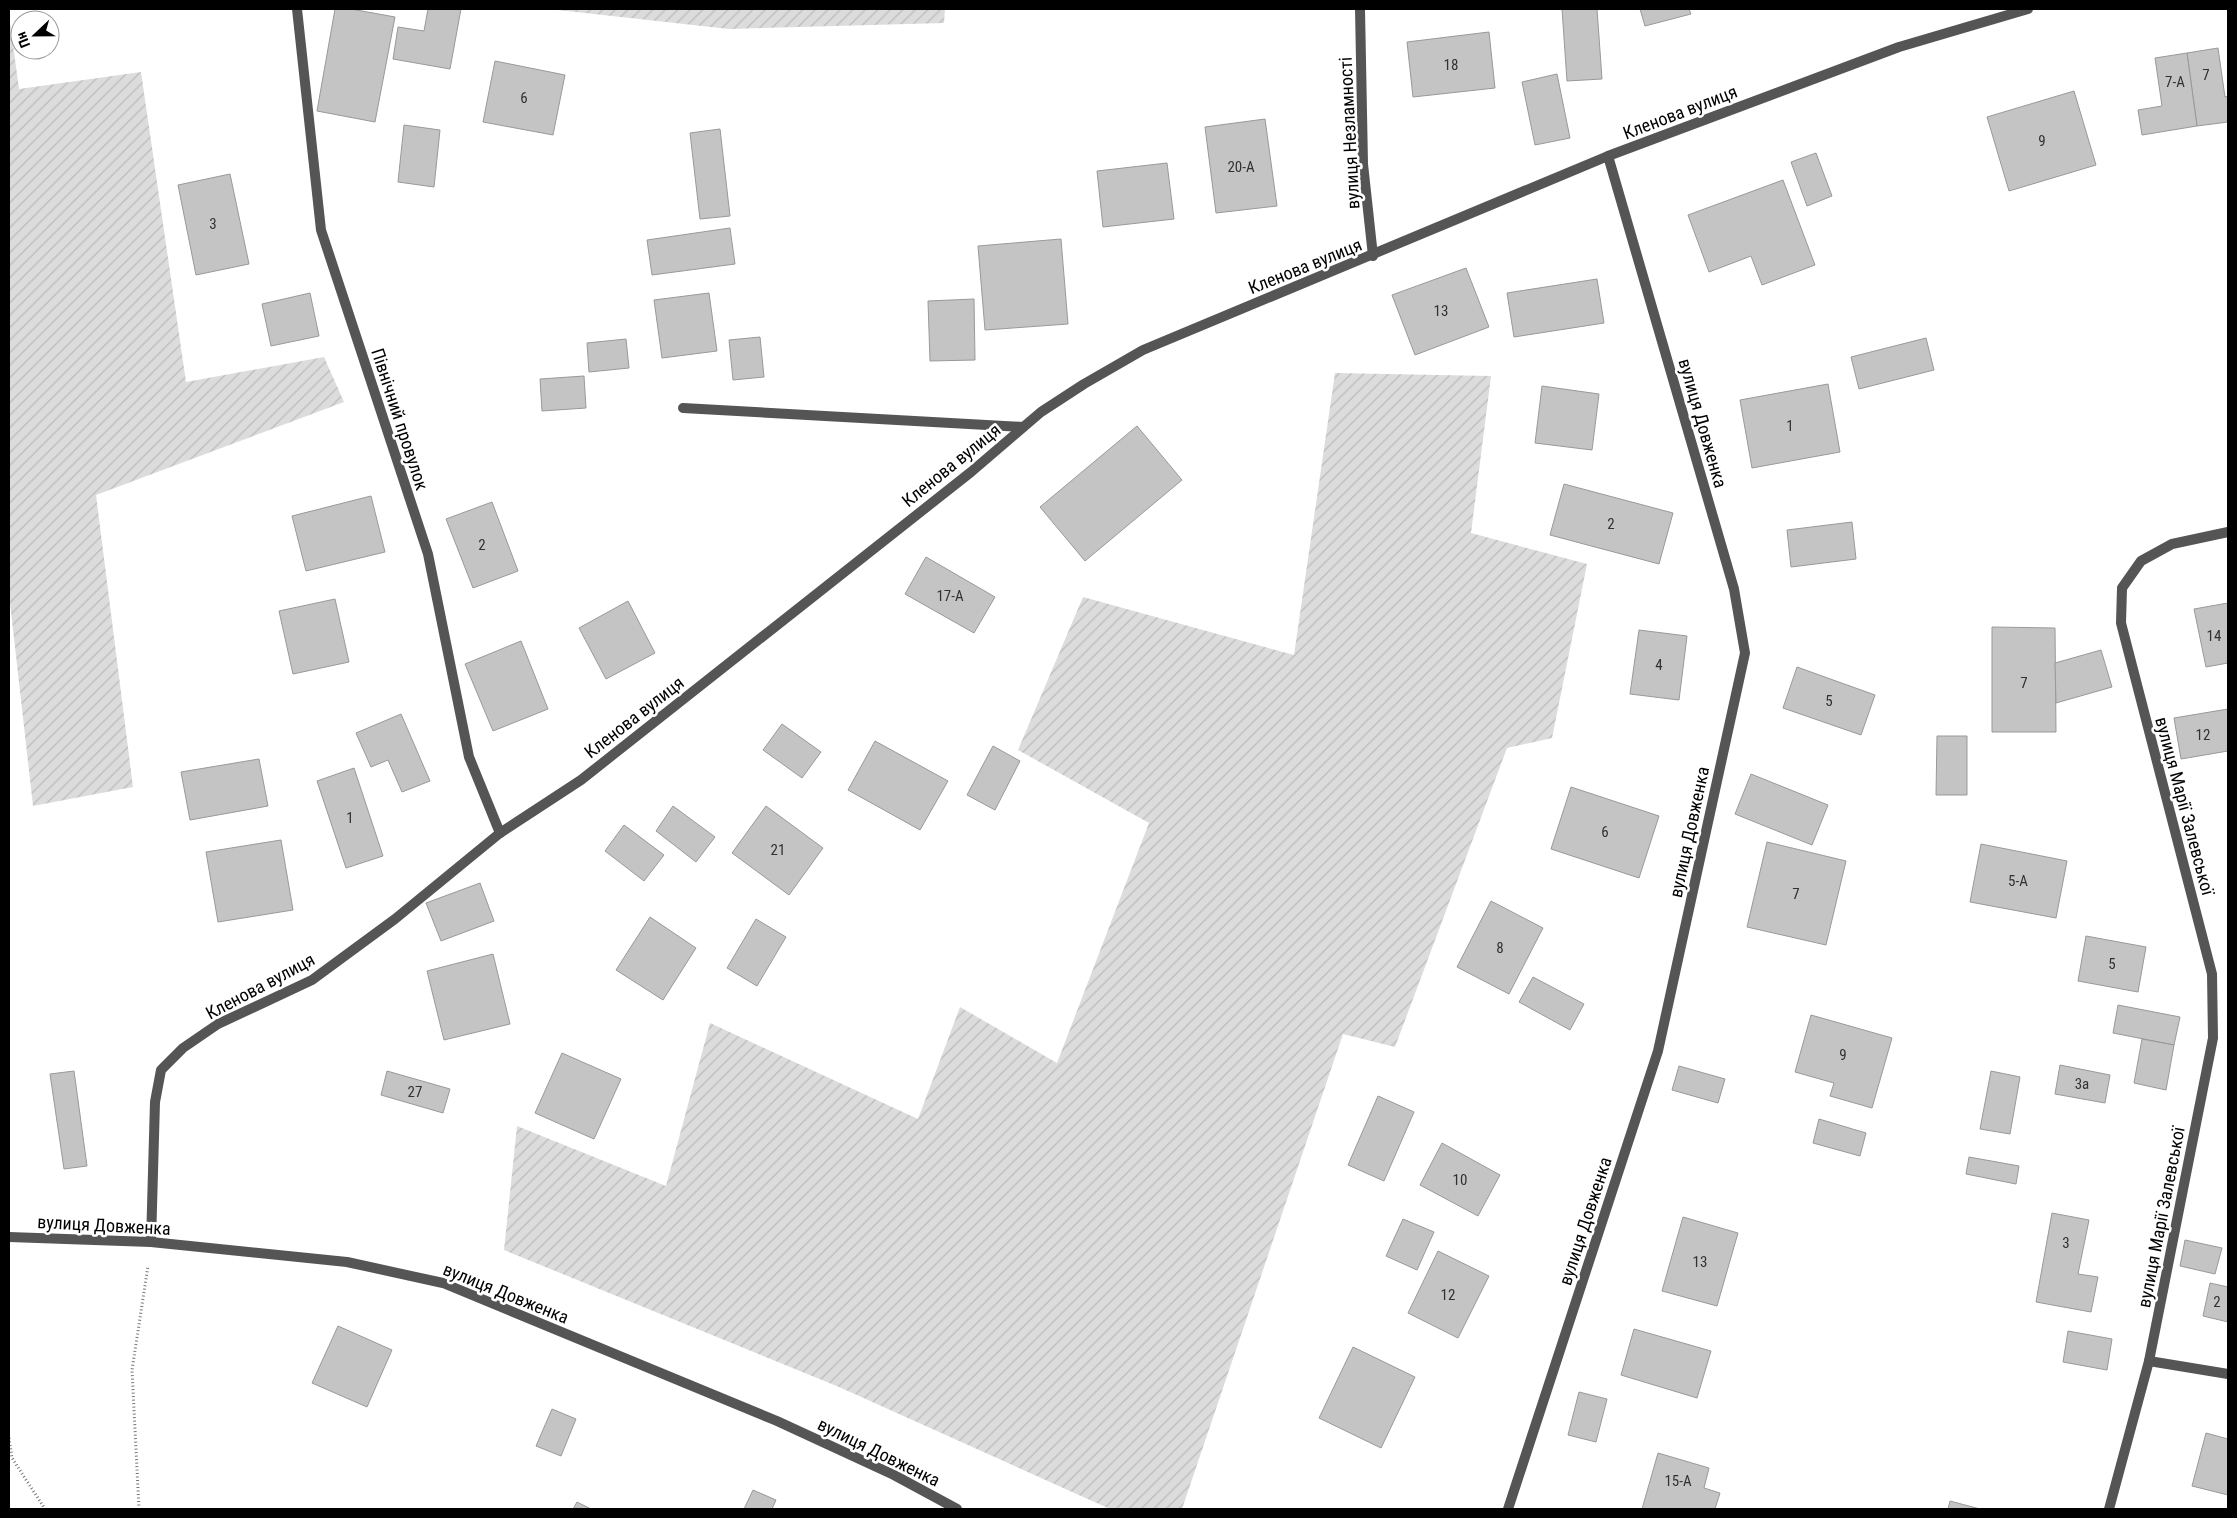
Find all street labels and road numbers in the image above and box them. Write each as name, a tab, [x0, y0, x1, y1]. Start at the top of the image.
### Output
street label: вулиця Незламності	[1335, 56, 1363, 210]
street label: Кленова вулиця	[1620, 81, 1740, 143]
street label: Кленова вулиця	[1245, 234, 1365, 298]
street label: Північний провулок	[367, 345, 433, 493]
street label: вулиця Довженка	[1675, 356, 1731, 490]
street label: Кленова вулиця	[898, 419, 1004, 511]
street label: Кленова вулиця	[580, 672, 688, 762]
street label: вулиця Марії Залевської	[2151, 715, 2219, 898]
street label: вулиця Довженка	[1665, 765, 1713, 899]
street label: Кленова вулиця	[202, 948, 318, 1024]
street label: вулиця Марії Залевської	[2133, 1124, 2189, 1309]
street label: вулиця Довженка	[1554, 1154, 1616, 1288]
street label: вулиця Довженка	[37, 1211, 171, 1239]
street label: вулиця Довженка	[440, 1258, 572, 1328]
street label: вулиця Довженка	[814, 1413, 944, 1491]

